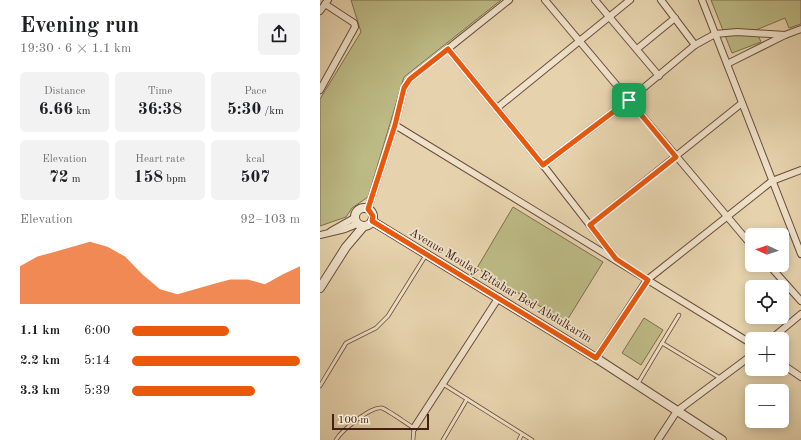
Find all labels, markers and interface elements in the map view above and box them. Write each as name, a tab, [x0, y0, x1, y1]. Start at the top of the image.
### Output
button: share	[258, 13, 300, 55]
text: Evening run	[20, 15, 139, 37]
text: 19:30 · 6 × 1.1 km	[20, 42, 131, 55]
pin	[612, 83, 646, 117]
text: Distance	[44, 86, 85, 97]
text: Time	[148, 86, 172, 97]
text: Pace	[244, 86, 266, 97]
icon: arrive	[618, 89, 640, 111]
text: 6.66	[39, 101, 73, 118]
text: 36:38	[138, 101, 182, 118]
text: 5:30	[227, 101, 261, 118]
text: km	[73, 106, 91, 117]
text: /km	[261, 106, 284, 117]
text: Elevation	[42, 154, 87, 165]
text: Heart rate	[135, 154, 185, 165]
text: kcal	[246, 154, 265, 165]
text: 72	[49, 169, 69, 186]
text: 158	[134, 169, 163, 186]
text: 507	[241, 169, 270, 186]
text: m	[69, 174, 80, 185]
text: bpm	[163, 174, 186, 185]
text: Elevation	[20, 213, 73, 226]
text: 92–103 m	[240, 213, 300, 226]
street label: Avenue Moulay Ettahar Bed Abdulkarim	[407, 227, 594, 345]
north arrow	[745, 228, 789, 272]
map controls	[745, 228, 789, 428]
button: locate	[745, 280, 789, 324]
text: 1.1 km	[20, 324, 60, 337]
text: 6:00	[84, 324, 110, 337]
button: +	[745, 332, 789, 376]
text: 2.2 km	[20, 354, 60, 367]
text: 5:14	[84, 354, 110, 367]
text: 3.3 km	[20, 384, 60, 397]
text: 5:39	[84, 384, 110, 397]
button: −	[745, 384, 789, 428]
scale bar	[332, 412, 429, 431]
text: 100 m	[338, 415, 369, 426]

